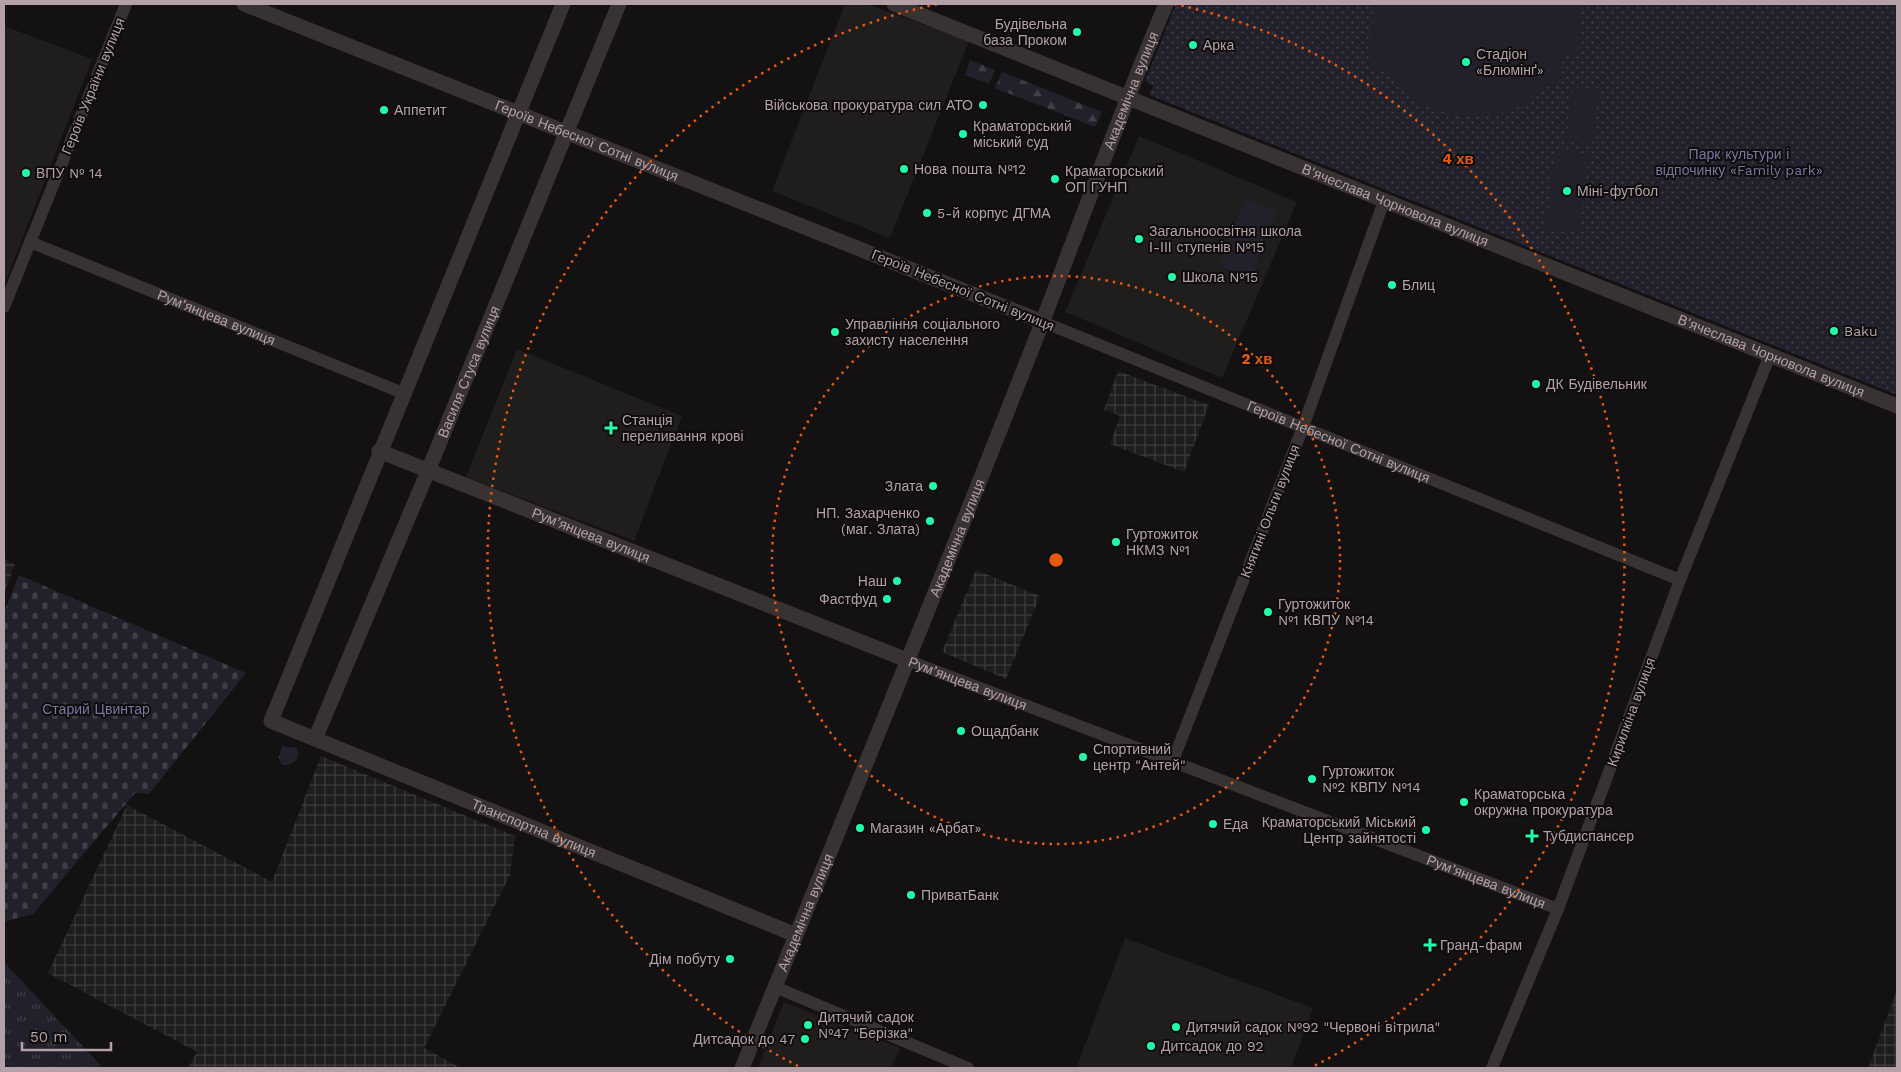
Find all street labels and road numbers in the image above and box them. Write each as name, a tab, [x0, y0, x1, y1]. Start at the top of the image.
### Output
street label: Героїв України вулиця	[58, 15, 128, 157]
street label: Академічна вулиця	[1100, 29, 1161, 152]
street label: Героїв Небесної Сотні вулиця	[493, 97, 681, 184]
street label: В'ячеслава Чорновола вулиця	[1300, 160, 1491, 249]
street label: Героїв Небесної Сотні вулиця	[869, 246, 1057, 334]
street label: Рум’янцева вулиця	[155, 286, 278, 348]
street label: Василя Стуса вулиця	[434, 303, 503, 440]
street label: В'ячеслава Чорновола вулиця	[1676, 311, 1867, 400]
street label: Героїв Небесної Сотні вулиця	[1245, 398, 1432, 486]
street label: Княгині Ольги вулиця	[1237, 442, 1303, 580]
street label: Академічна вулиця	[926, 477, 988, 599]
street label: Рум’янцева вулиця	[530, 504, 652, 565]
street label: Рум’янцева вулиця	[906, 653, 1029, 713]
street label: Кирилкіна вулиця	[1604, 655, 1658, 769]
street label: Транспортна вулиця	[469, 796, 599, 861]
street label: Академічна вулиця	[774, 851, 836, 974]
street label: Рум’янцева вулиця	[1425, 852, 1548, 911]

